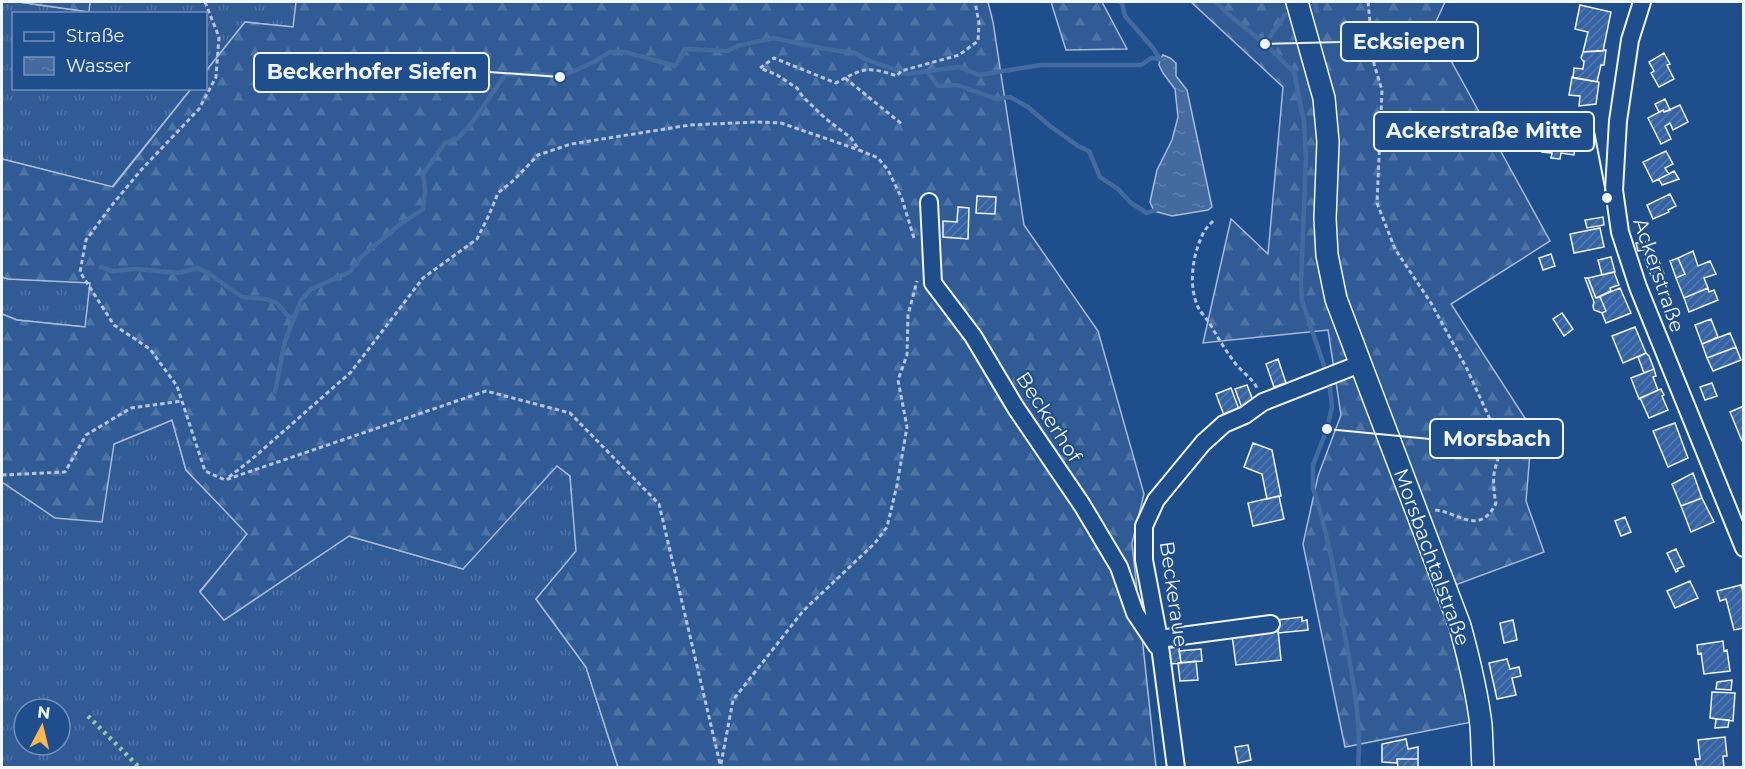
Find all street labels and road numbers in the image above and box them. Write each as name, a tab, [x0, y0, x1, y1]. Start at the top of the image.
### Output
street label: Ackerstraße	[1628, 215, 1690, 335]
street label: Beckerhof	[1011, 367, 1088, 468]
street label: Morsbachtalstraße	[1389, 465, 1475, 649]
street label: Beckeraue	[1155, 540, 1193, 648]

